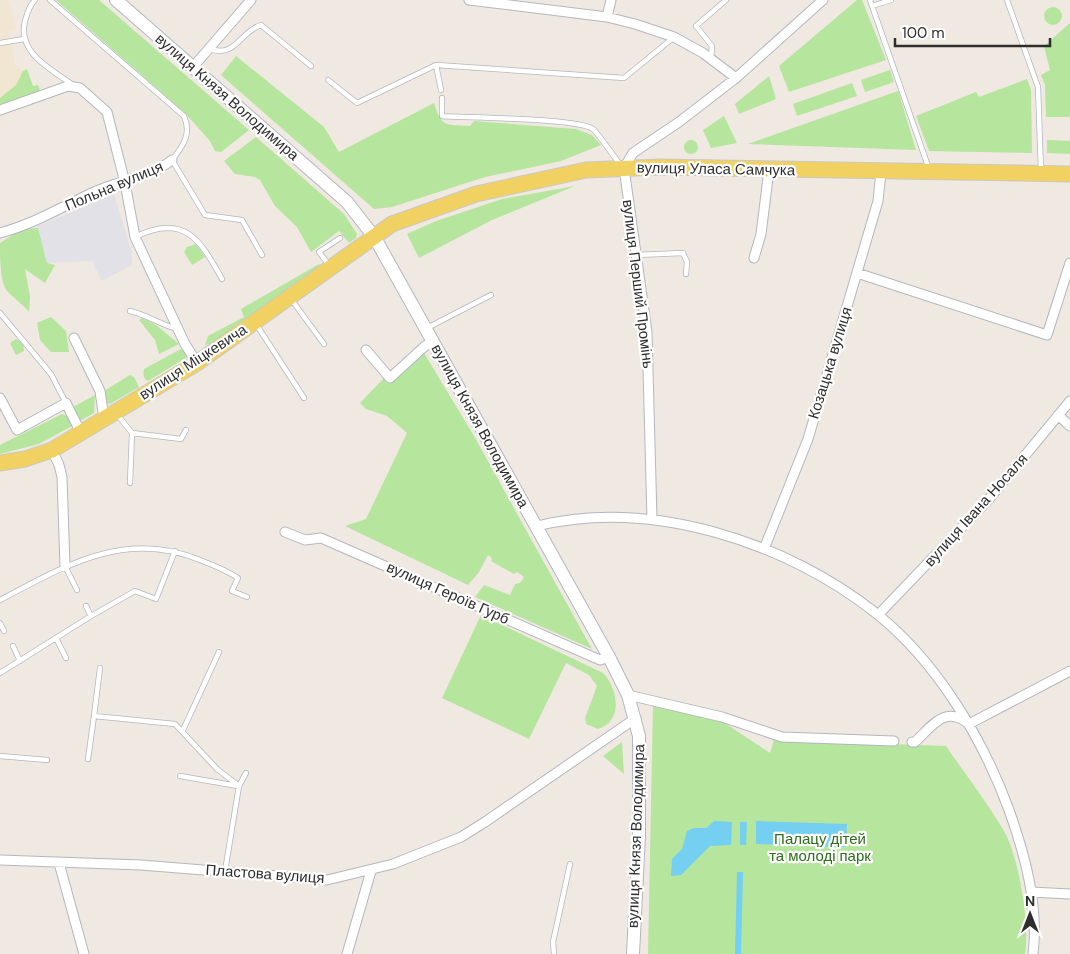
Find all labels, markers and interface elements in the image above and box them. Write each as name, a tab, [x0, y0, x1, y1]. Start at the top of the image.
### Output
scale bar	[895, 15, 1050, 47]
text: 100 m	[902, 23, 945, 43]
street label: вулиця Князя Володимира	[151, 29, 304, 165]
street label: Польна вулиця	[62, 156, 166, 216]
street label: вулиця Уласа Самчука	[637, 158, 796, 180]
street label: вулиця Перший Промінь	[618, 198, 658, 370]
street label: Козацька вулиця	[803, 304, 857, 422]
street label: вулиця Міцкевича	[135, 319, 251, 404]
street label: вулиця Князя Володимира	[427, 341, 534, 512]
street label: вулиця Івана Носаля	[920, 449, 1032, 571]
street label: вулиця Героїв Гурб	[383, 557, 513, 629]
street label: вулиця Князя Володимира	[623, 743, 649, 928]
park label: Палацу дітей та молоді парк	[769, 829, 871, 866]
street label: Пластова вулиця	[205, 860, 325, 888]
north arrow	[1005, 889, 1055, 939]
text: N	[1025, 892, 1035, 910]

